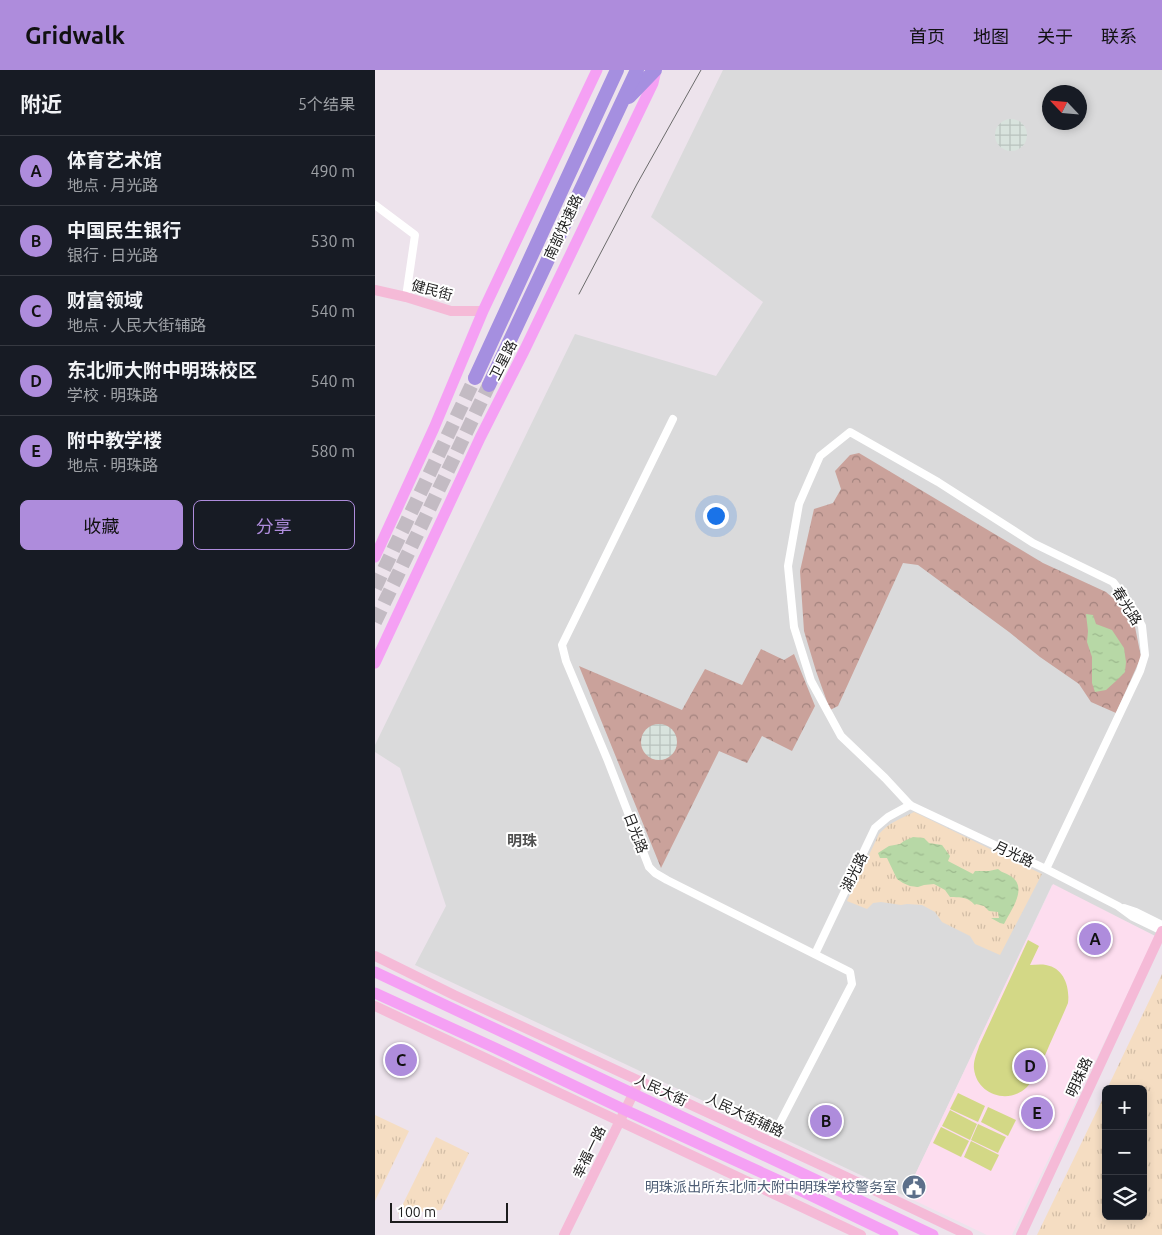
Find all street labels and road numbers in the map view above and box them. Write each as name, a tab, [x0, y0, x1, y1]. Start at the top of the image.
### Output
street label: 南部快速路	[541, 192, 585, 262]
street label: 健民街	[410, 277, 454, 303]
street label: 卫星路	[486, 338, 520, 382]
street label: 春光路	[1109, 584, 1145, 628]
street label: 日光路	[621, 811, 651, 855]
street label: 月光路	[992, 838, 1036, 870]
street label: 湖光路	[838, 850, 870, 894]
street label: 明珠路	[1063, 1055, 1095, 1099]
street label: 人民大街	[632, 1071, 690, 1109]
street label: 人民大街辅路	[704, 1090, 786, 1140]
street label: 幸福一路	[570, 1123, 608, 1181]

